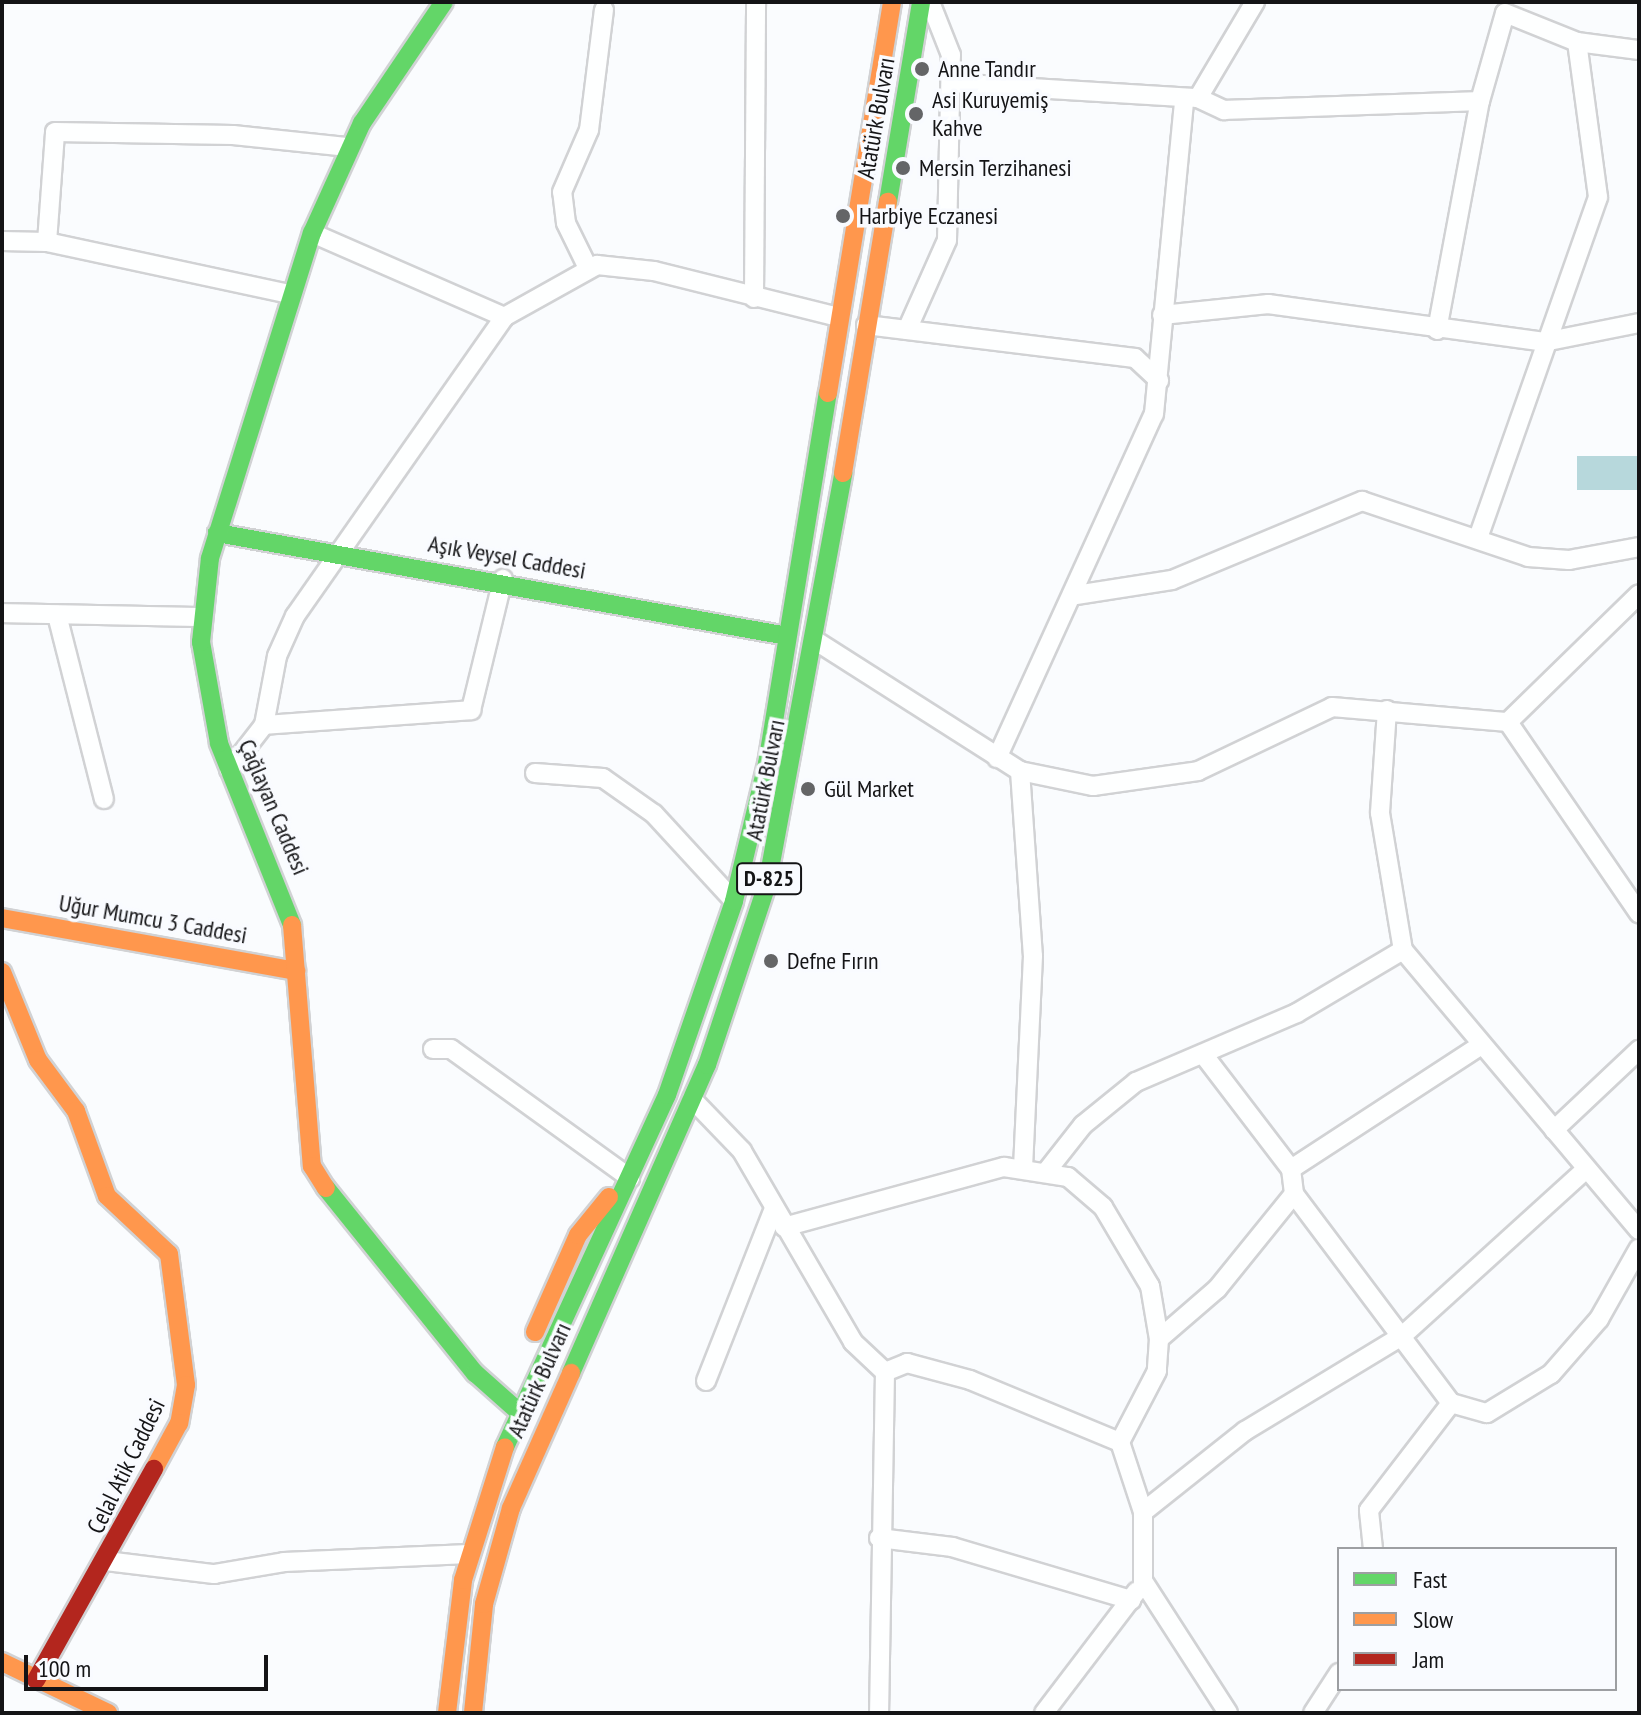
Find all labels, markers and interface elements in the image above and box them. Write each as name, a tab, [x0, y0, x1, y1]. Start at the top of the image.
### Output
street label: Atatürk Bulvarı	[851, 55, 901, 181]
place label: Anne Tandır	[938, 55, 1036, 83]
marker: Anne Tandır	[913, 60, 931, 78]
place label: Asi Kuruyemiş Kahve	[932, 86, 1048, 142]
marker: Asi Kuruyemiş Kahve	[907, 105, 925, 123]
place label: Mersin Terzihanesi	[919, 154, 1072, 182]
marker: Mersin Terzihanesi	[894, 159, 912, 177]
place label: Harbiye Eczanesi	[859, 202, 998, 230]
marker: Harbiye Eczanesi	[834, 207, 852, 225]
street label: Aşık Veysel Caddesi	[425, 529, 589, 585]
street label: Atatürk Bulvarı	[739, 717, 791, 843]
street label: Çağlayan Caddesi	[233, 735, 315, 879]
place label: Gül Market	[824, 775, 914, 803]
marker: Gül Market	[799, 780, 817, 798]
road number: D-825	[735, 861, 803, 897]
street label: Uğur Mumcu 3 Caddesi	[57, 888, 249, 950]
place label: Defne Fırın	[787, 947, 879, 975]
marker: Defne Fırın	[762, 952, 780, 970]
street label: Atatürk Bulvarı	[501, 1318, 577, 1442]
street label: Celal Atik Caddesi	[81, 1393, 171, 1539]
legend	[1337, 1547, 1617, 1691]
text: Fast	[1413, 1564, 1447, 1595]
text: Slow	[1413, 1604, 1453, 1635]
scale bar	[28, 1639, 272, 1689]
text: Jam	[1413, 1644, 1444, 1675]
text: 100 m	[38, 1653, 91, 1684]

